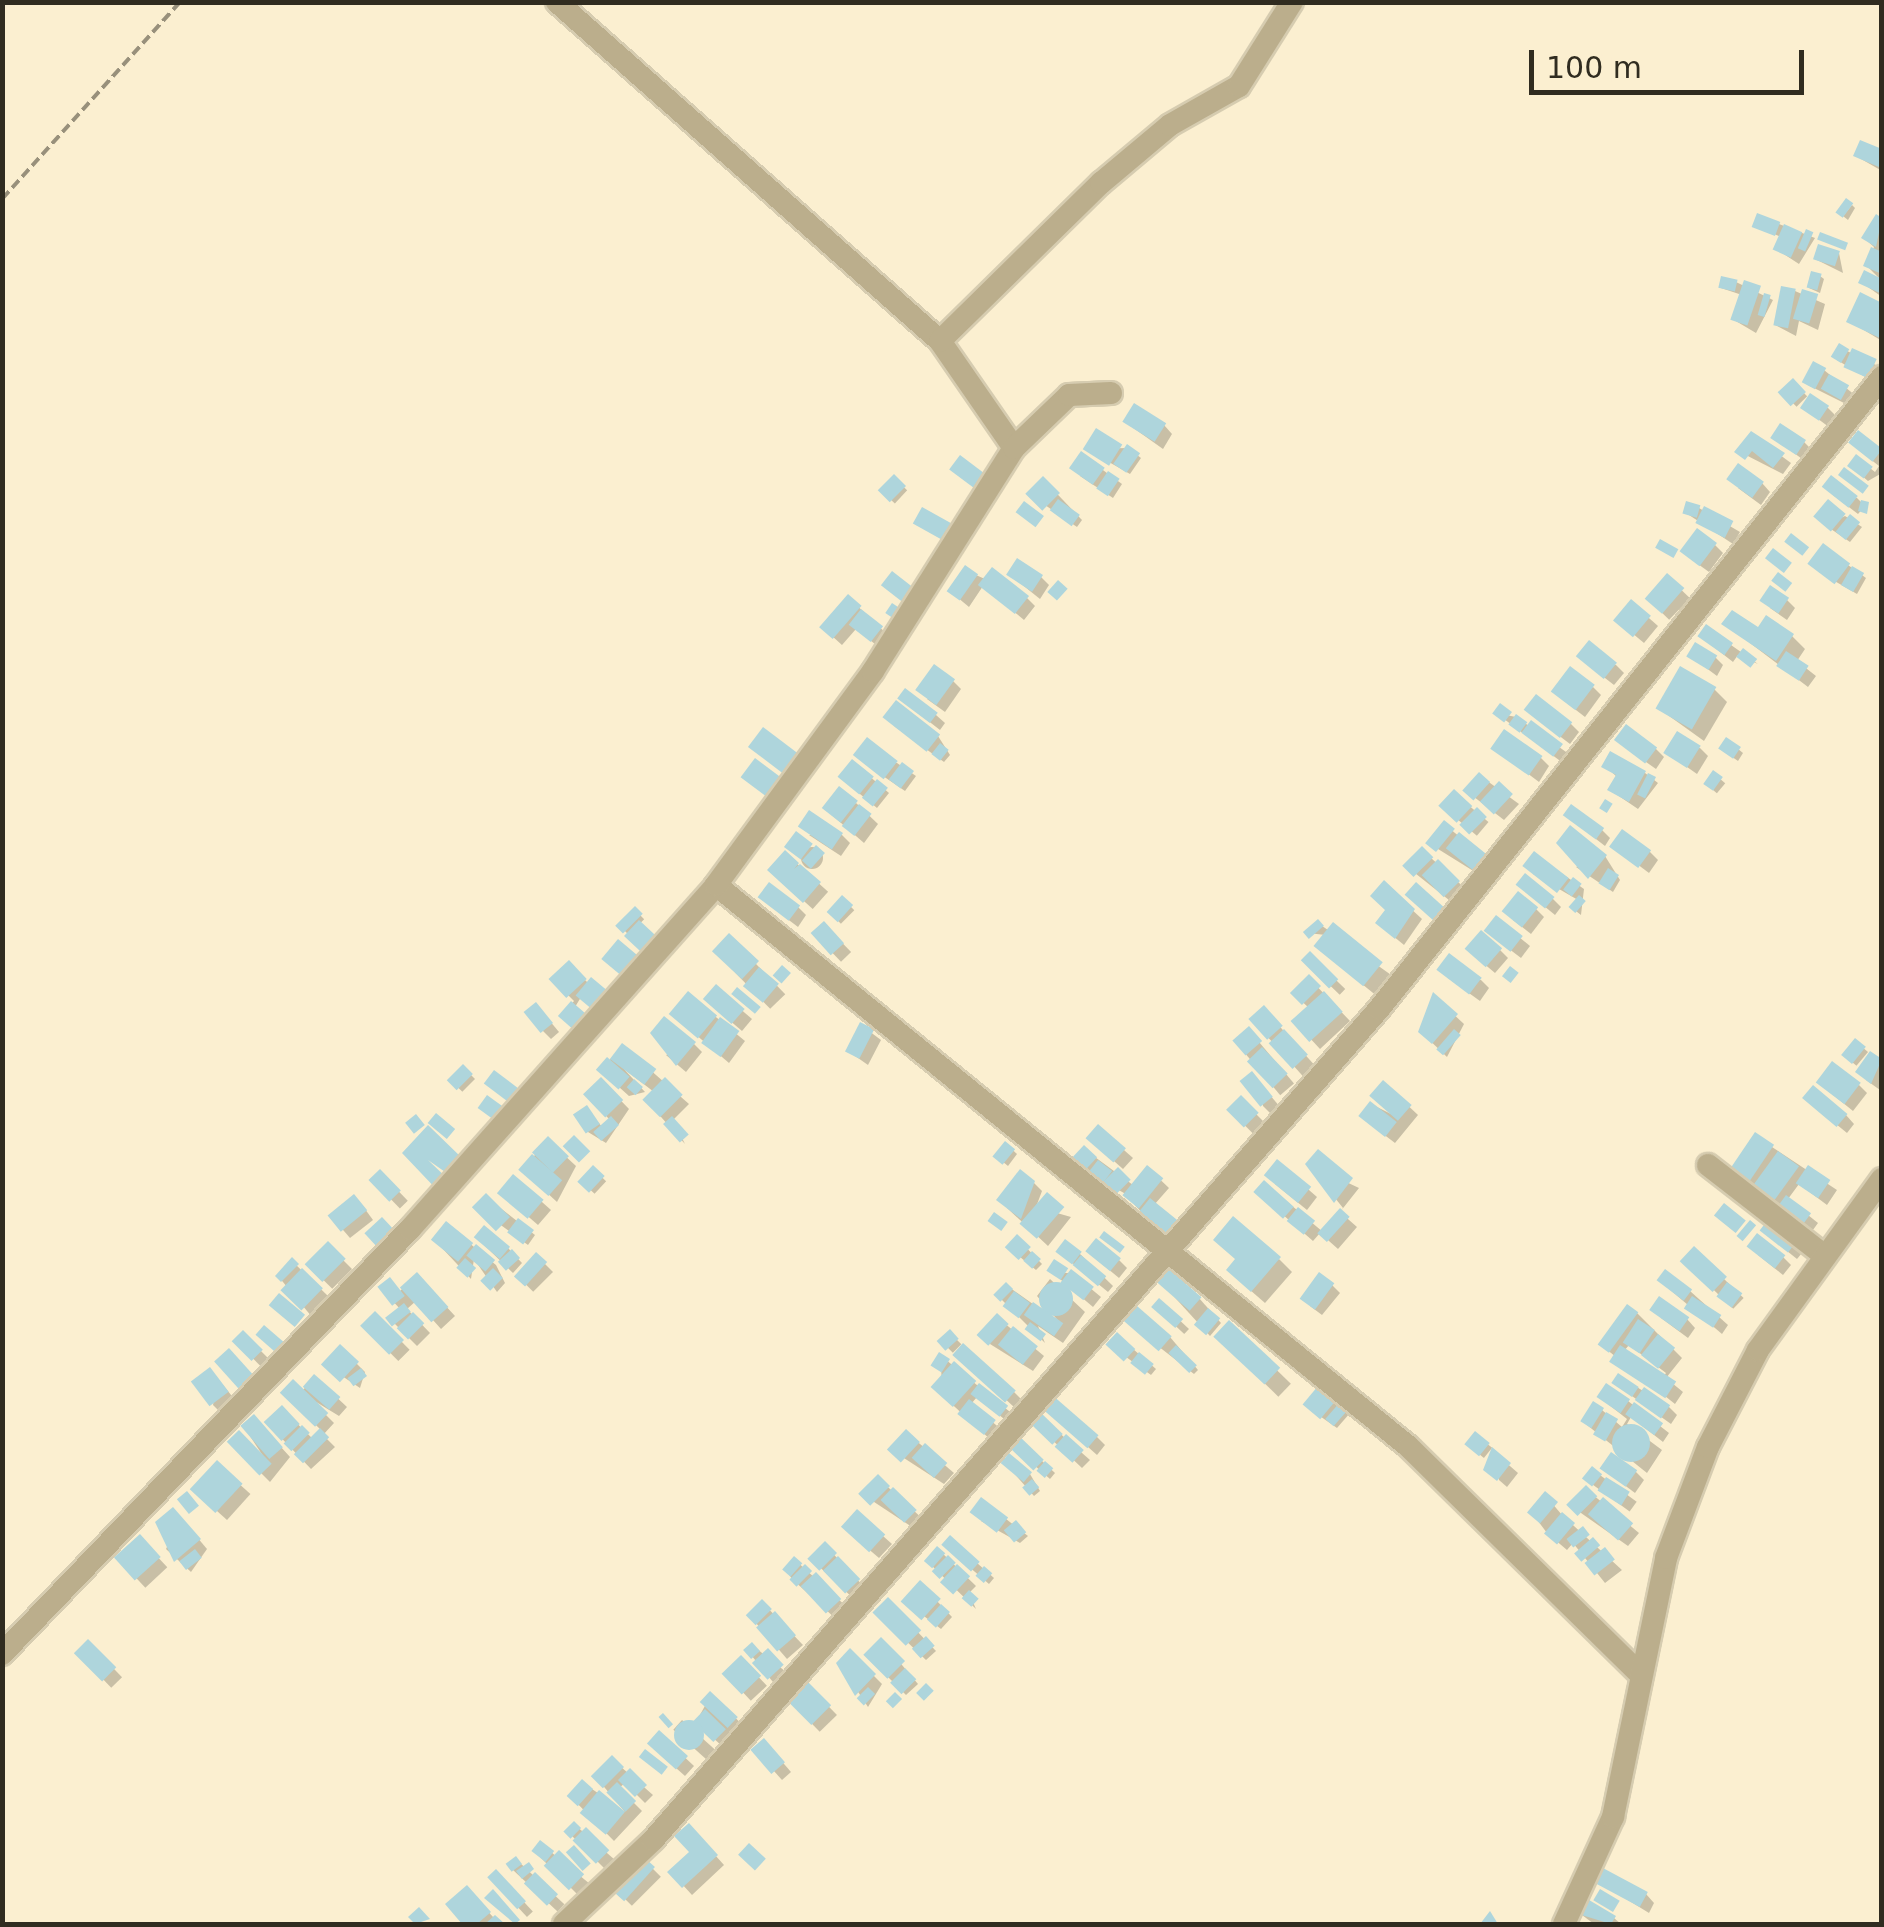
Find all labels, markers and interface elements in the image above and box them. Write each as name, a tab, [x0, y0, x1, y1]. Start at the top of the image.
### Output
scale bar	[1534, 30, 1809, 92]
text: 100 m	[1546, 50, 1642, 85]

